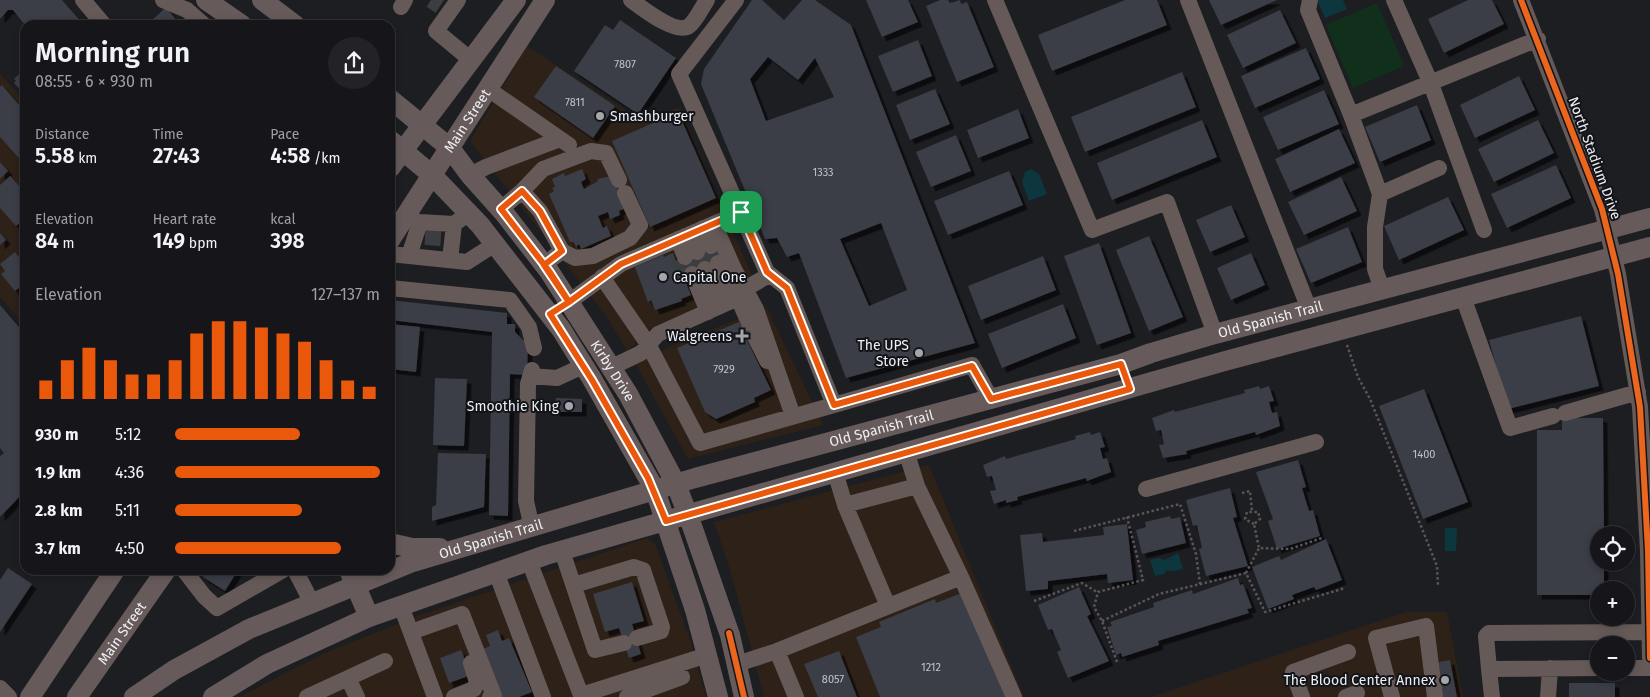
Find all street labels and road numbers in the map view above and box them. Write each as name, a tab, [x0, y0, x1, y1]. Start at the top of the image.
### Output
street label: Main Street	[441, 85, 495, 156]
street label: North Stadium Drive	[1564, 94, 1625, 222]
street label: Old Spanish Trail	[1216, 298, 1324, 342]
street label: Kirby Drive	[587, 337, 638, 404]
street label: Old Spanish Trail	[827, 407, 935, 451]
street label: Old Spanish Trail	[437, 516, 545, 563]
street label: Main Street	[94, 598, 150, 668]

